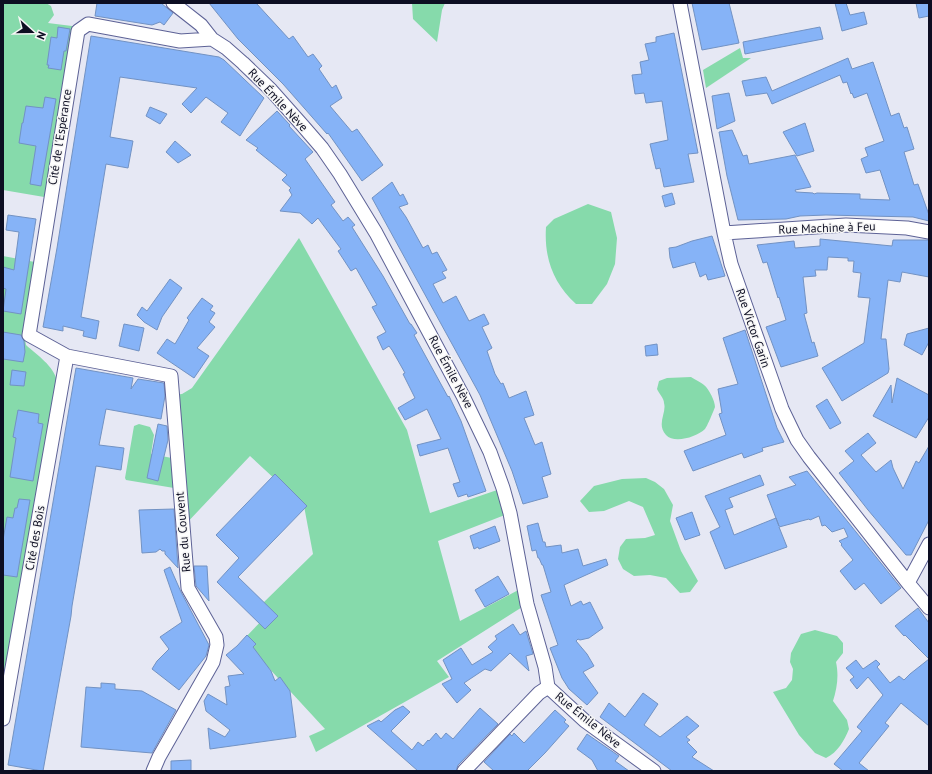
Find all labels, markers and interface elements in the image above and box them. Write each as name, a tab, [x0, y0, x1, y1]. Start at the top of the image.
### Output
north arrow	[12, 12, 52, 52]
text: N	[34, 30, 49, 41]
street label: Rue Émile Nève	[245, 65, 311, 134]
street label: Cité de l'Espérance	[45, 88, 75, 186]
street label: Rue Machine à Feu	[778, 218, 876, 237]
street label: Rue Victor Garin	[733, 286, 774, 369]
street label: Rue Émile Nève	[426, 333, 477, 411]
street label: Rue du Couvent	[172, 491, 193, 573]
street label: Cité des Bois	[21, 504, 48, 572]
street label: Rue Émile Nève	[552, 688, 624, 751]

